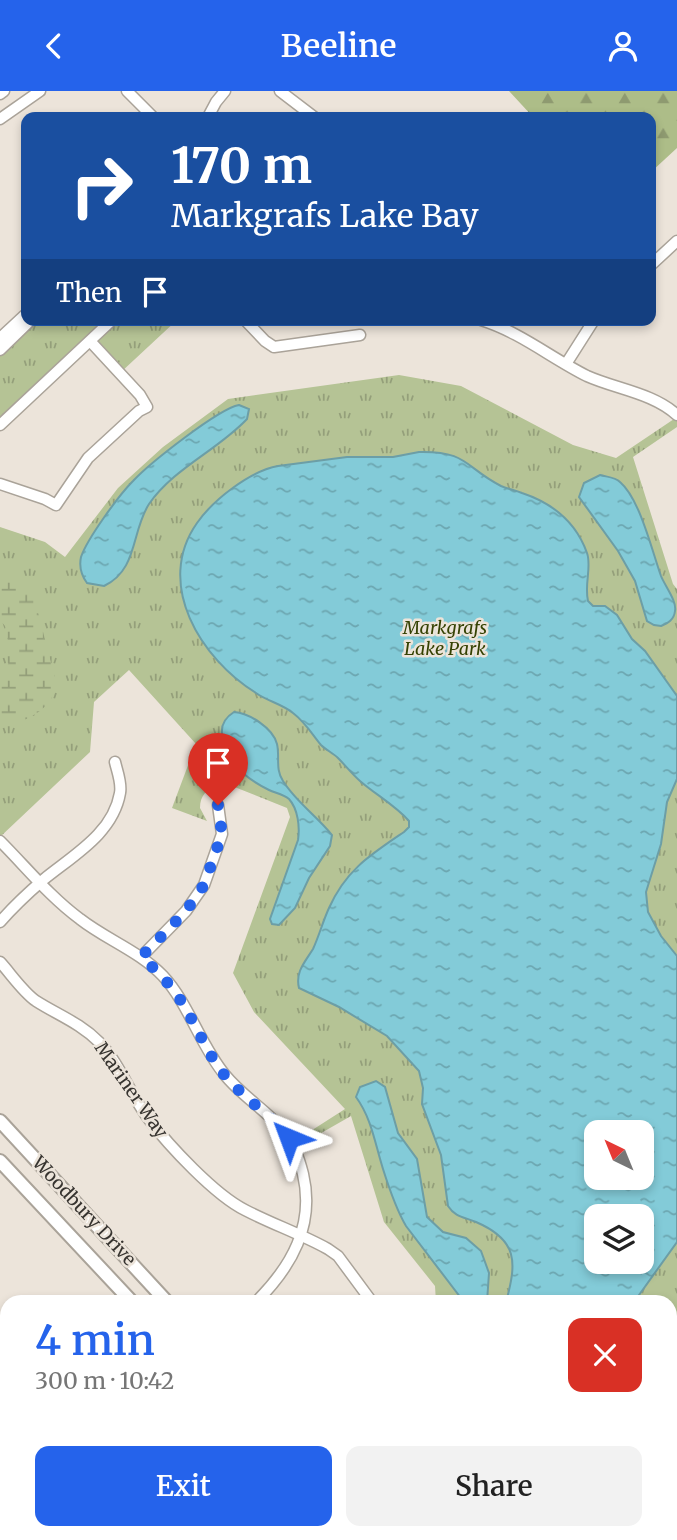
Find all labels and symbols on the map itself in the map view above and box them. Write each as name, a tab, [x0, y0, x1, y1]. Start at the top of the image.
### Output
park label: Markgrafs Lake Park	[402, 616, 487, 660]
pin	[188, 733, 248, 805]
street label: Mariner Way	[90, 1037, 173, 1143]
position arrow	[252, 1101, 326, 1175]
north arrow	[584, 1120, 654, 1190]
street label: Woodbury Drive	[27, 1150, 141, 1270]

